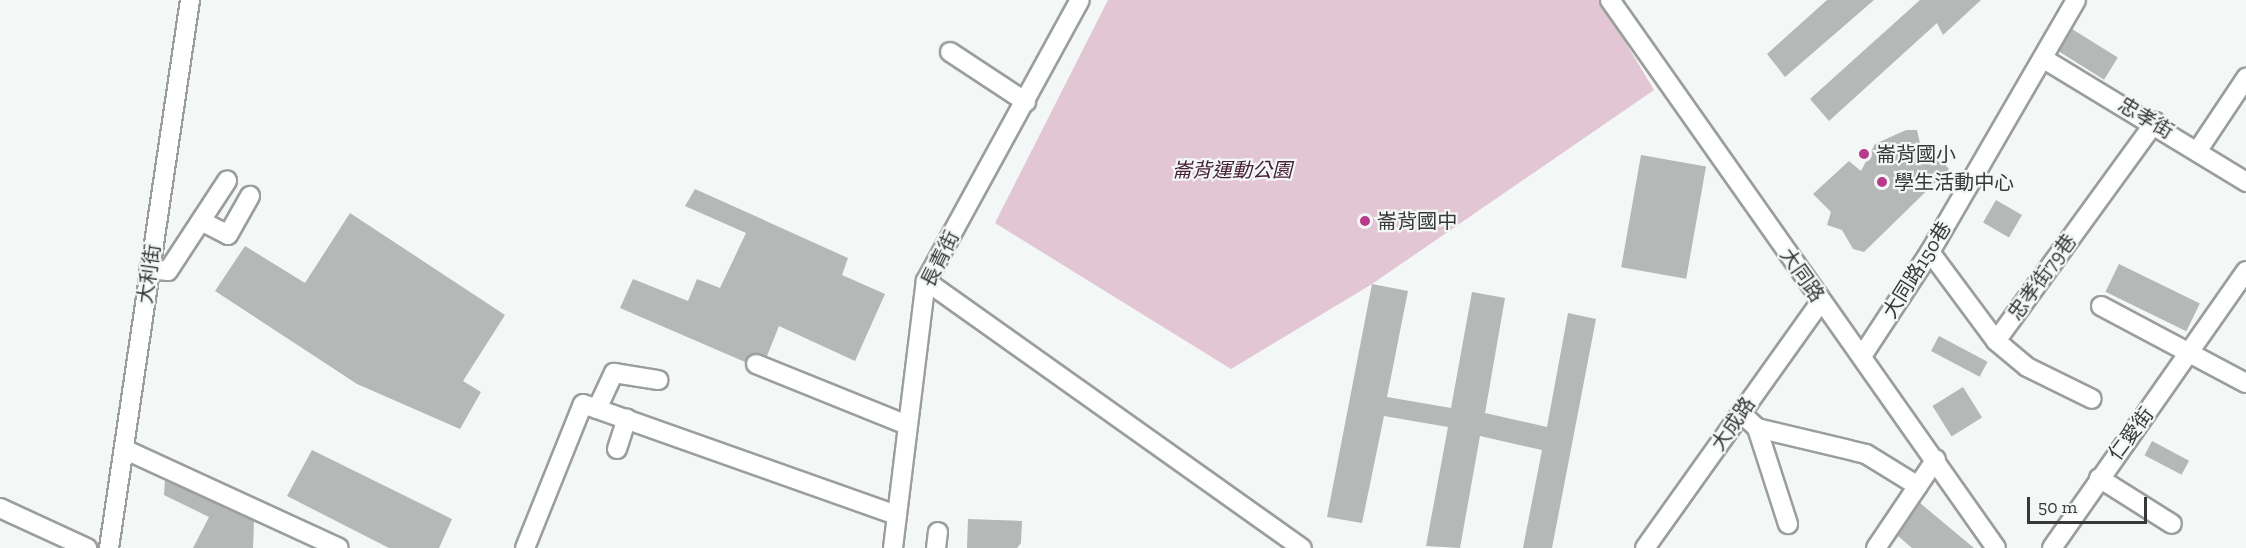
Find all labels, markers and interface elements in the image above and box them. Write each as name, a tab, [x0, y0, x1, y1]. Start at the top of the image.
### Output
street label: 忠孝街	[2114, 92, 2178, 144]
place label: 崙背國小	[1876, 142, 1956, 166]
marker: 崙背國小	[1857, 147, 1871, 161]
park label: 崙背運動公園	[1172, 158, 1292, 182]
place label: 學生活動中心	[1894, 170, 2014, 194]
marker: 學生活動中心	[1875, 175, 1889, 189]
place label: 崙背國中	[1377, 209, 1457, 233]
marker: 崙背國中	[1358, 214, 1372, 228]
street label: 大同路150巷	[1878, 217, 1956, 323]
street label: 長青街	[916, 227, 964, 291]
street label: 忠孝街79巷	[2003, 229, 2081, 325]
street label: 大利街	[133, 243, 165, 305]
street label: 大同路	[1775, 244, 1829, 306]
street label: 大成路	[1706, 393, 1760, 455]
street label: 仁愛街	[2103, 403, 2159, 465]
scale bar	[2030, 485, 2150, 523]
text: 50 m	[2038, 496, 2077, 518]

